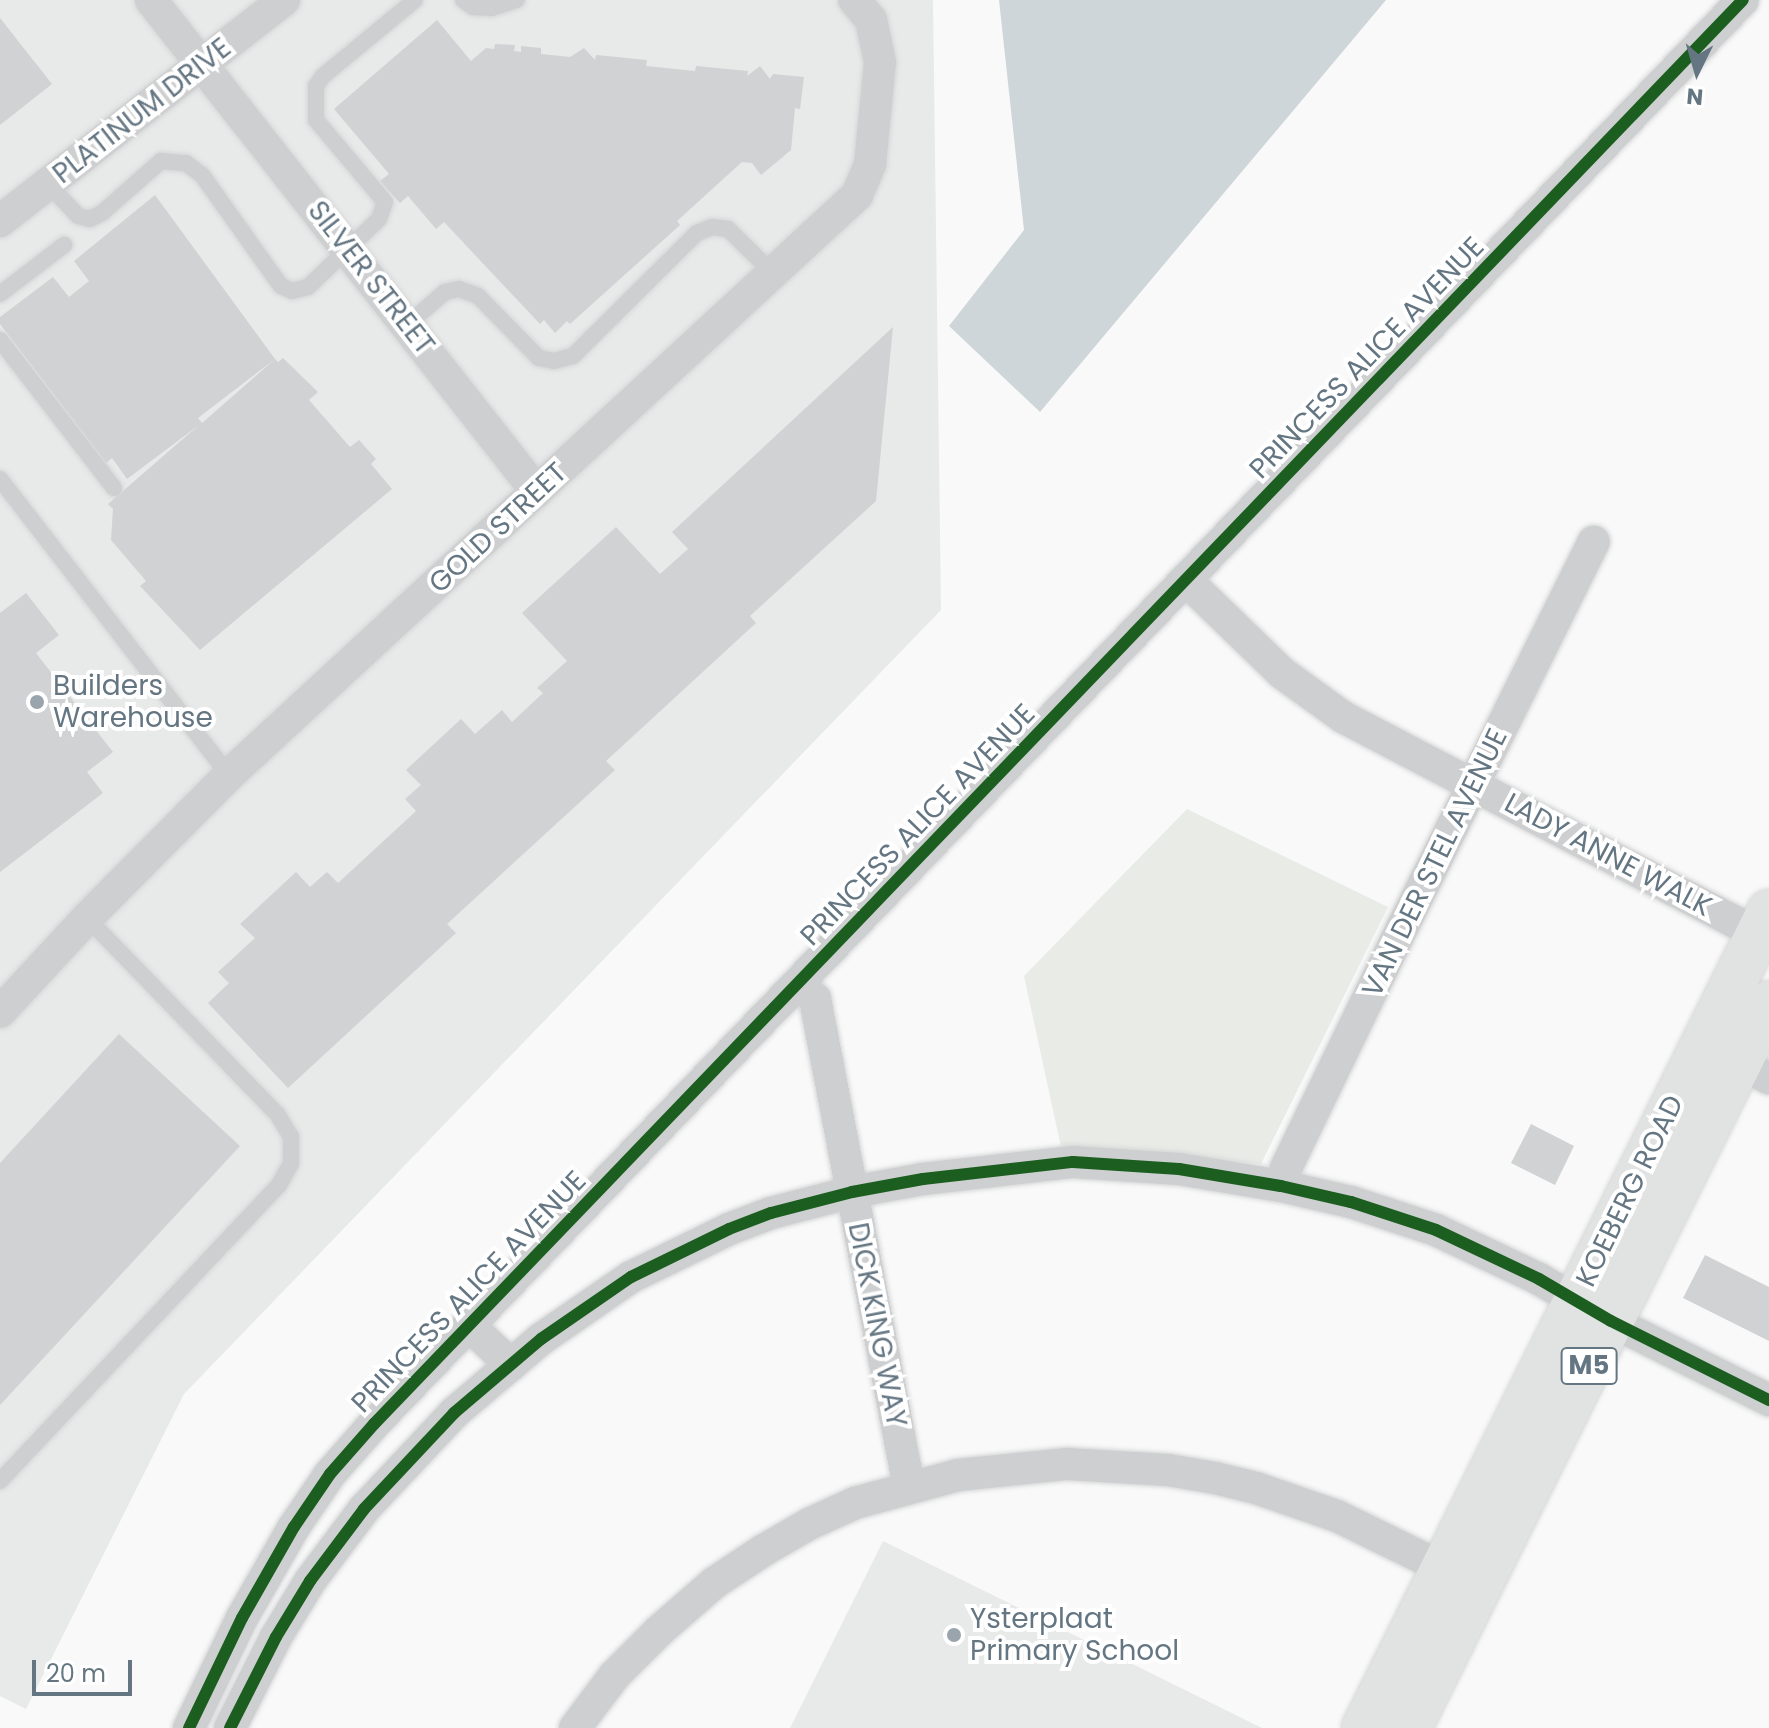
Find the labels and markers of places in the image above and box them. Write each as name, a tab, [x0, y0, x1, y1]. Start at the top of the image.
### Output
place label: Builders Warehouse	[53, 669, 213, 735]
marker: Builders Warehouse	[28, 693, 46, 711]
place label: Ysterplaat Primary School	[970, 1602, 1179, 1668]
marker: Ysterplaat Primary School	[945, 1626, 963, 1644]

